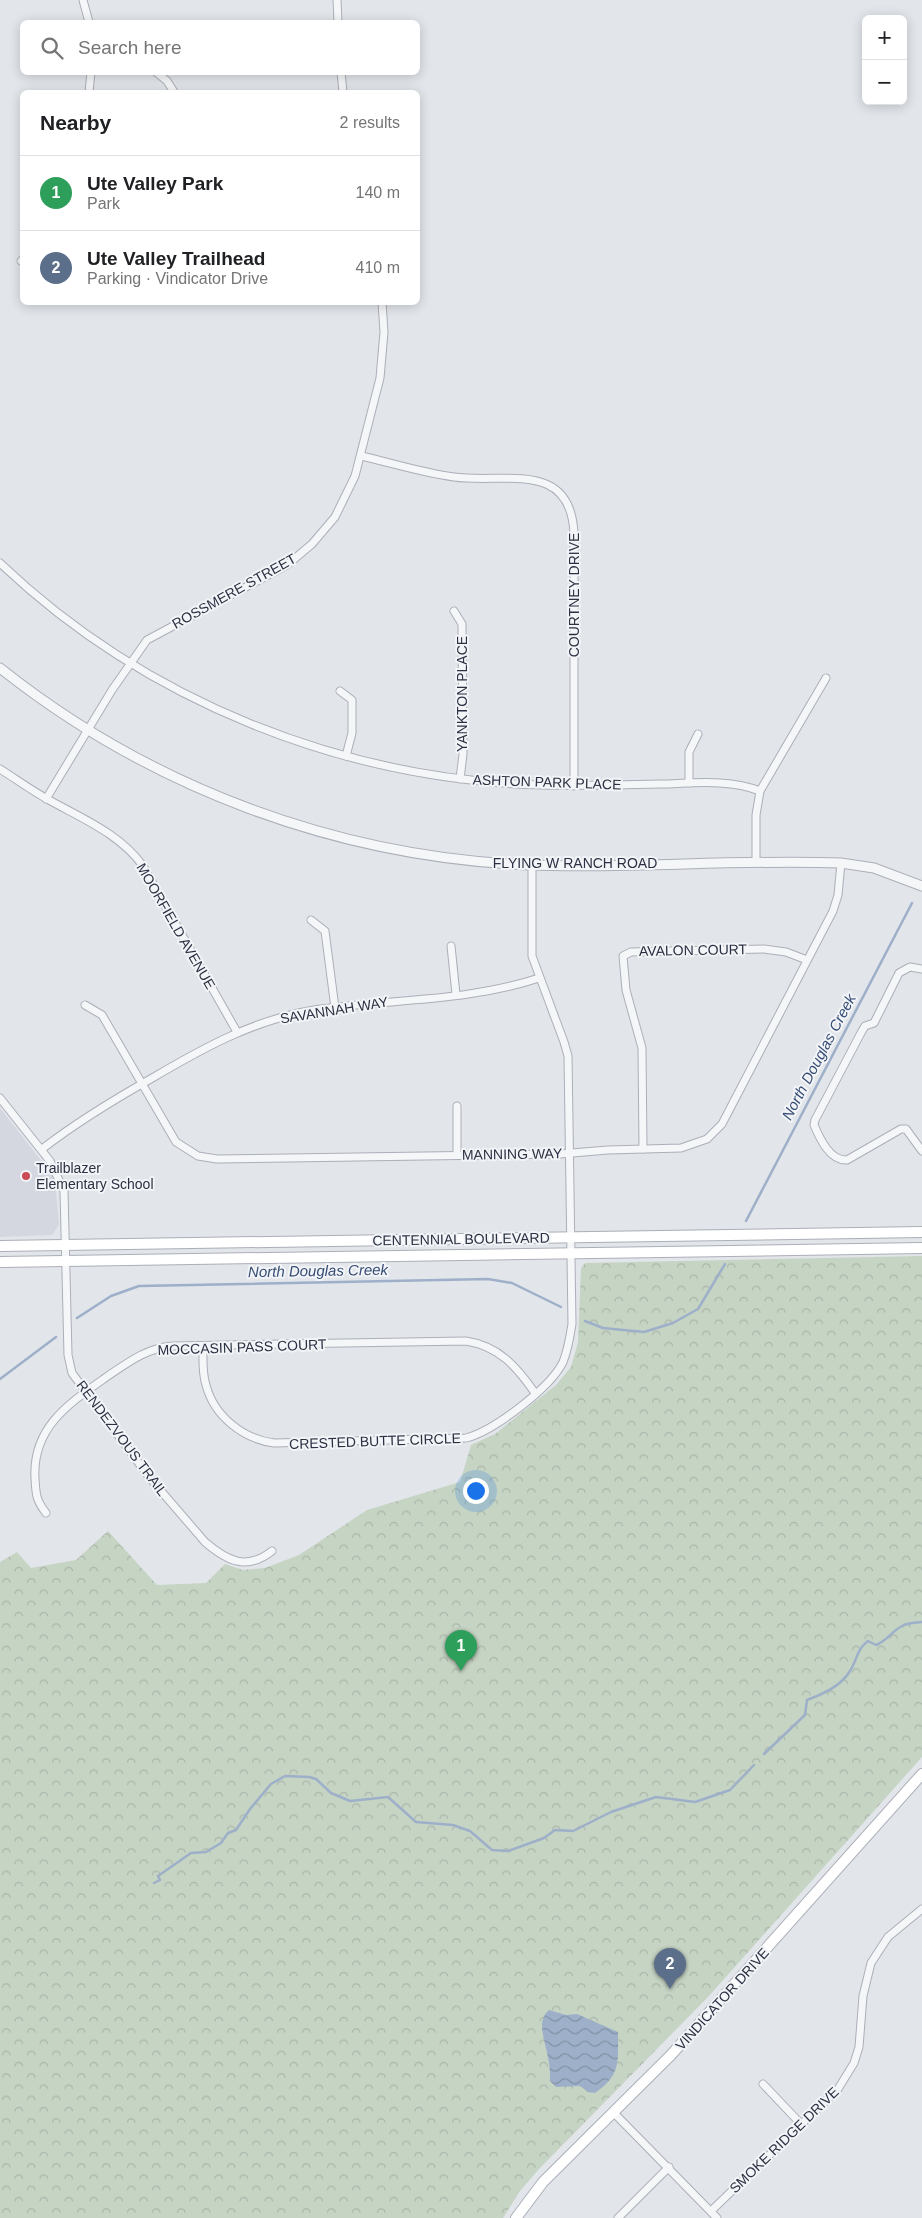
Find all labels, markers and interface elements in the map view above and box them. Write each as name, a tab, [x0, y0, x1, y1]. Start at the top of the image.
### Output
map controls	[862, 15, 907, 105]
button: +	[862, 15, 907, 60]
search box	[20, 20, 420, 75]
icon: search	[38, 34, 66, 62]
text: Search here	[78, 37, 182, 58]
button: −	[862, 60, 907, 105]
text: Nearby	[40, 111, 111, 134]
text: 2 results	[340, 114, 400, 131]
text: Ute Valley Park	[87, 173, 223, 194]
text: 1	[52, 184, 60, 201]
text: 140 m	[356, 184, 400, 201]
text: Park	[87, 195, 120, 212]
text: Ute Valley Trailhead	[87, 248, 265, 269]
text: 2	[52, 259, 60, 276]
text: 410 m	[356, 259, 400, 276]
text: Parking · Vindicator Drive	[87, 270, 268, 287]
street label: COURTNEY DRIVE	[566, 533, 582, 657]
street label: ROSSMERE STREET	[169, 550, 299, 632]
street label: YANKTON PLACE	[454, 636, 470, 752]
street label: ASHTON PARK PLACE	[472, 771, 622, 793]
street label: FLYING W RANCH ROAD	[493, 855, 657, 871]
street label: MOORFIELD AVENUE	[133, 860, 219, 992]
street label: AVALON COURT	[639, 941, 748, 959]
water label: North Douglas Creek	[778, 990, 860, 1123]
street label: SAVANNAH WAY	[279, 993, 390, 1026]
street label: MANNING WAY	[462, 1145, 563, 1163]
place label: Trailblazer Elementary School	[36, 1160, 154, 1192]
marker: Trailblazer Elementary School	[20, 1170, 32, 1182]
street label: CENTENNIAL BOULEVARD	[372, 1229, 550, 1249]
water label: North Douglas Creek	[248, 1261, 390, 1280]
street label: MOCCASIN PASS COURT	[157, 1336, 327, 1358]
street label: RENDEZVOUS TRAIL	[73, 1377, 171, 1499]
street label: CRESTED BUTTE CIRCLE	[289, 1430, 461, 1452]
your location	[463, 1478, 489, 1504]
pin: 1	[445, 1630, 477, 1671]
street label: VINDICATOR DRIVE	[672, 1945, 772, 2053]
pin: 2	[654, 1948, 686, 1989]
street label: SMOKE RIDGE DRIVE	[726, 2084, 842, 2196]

